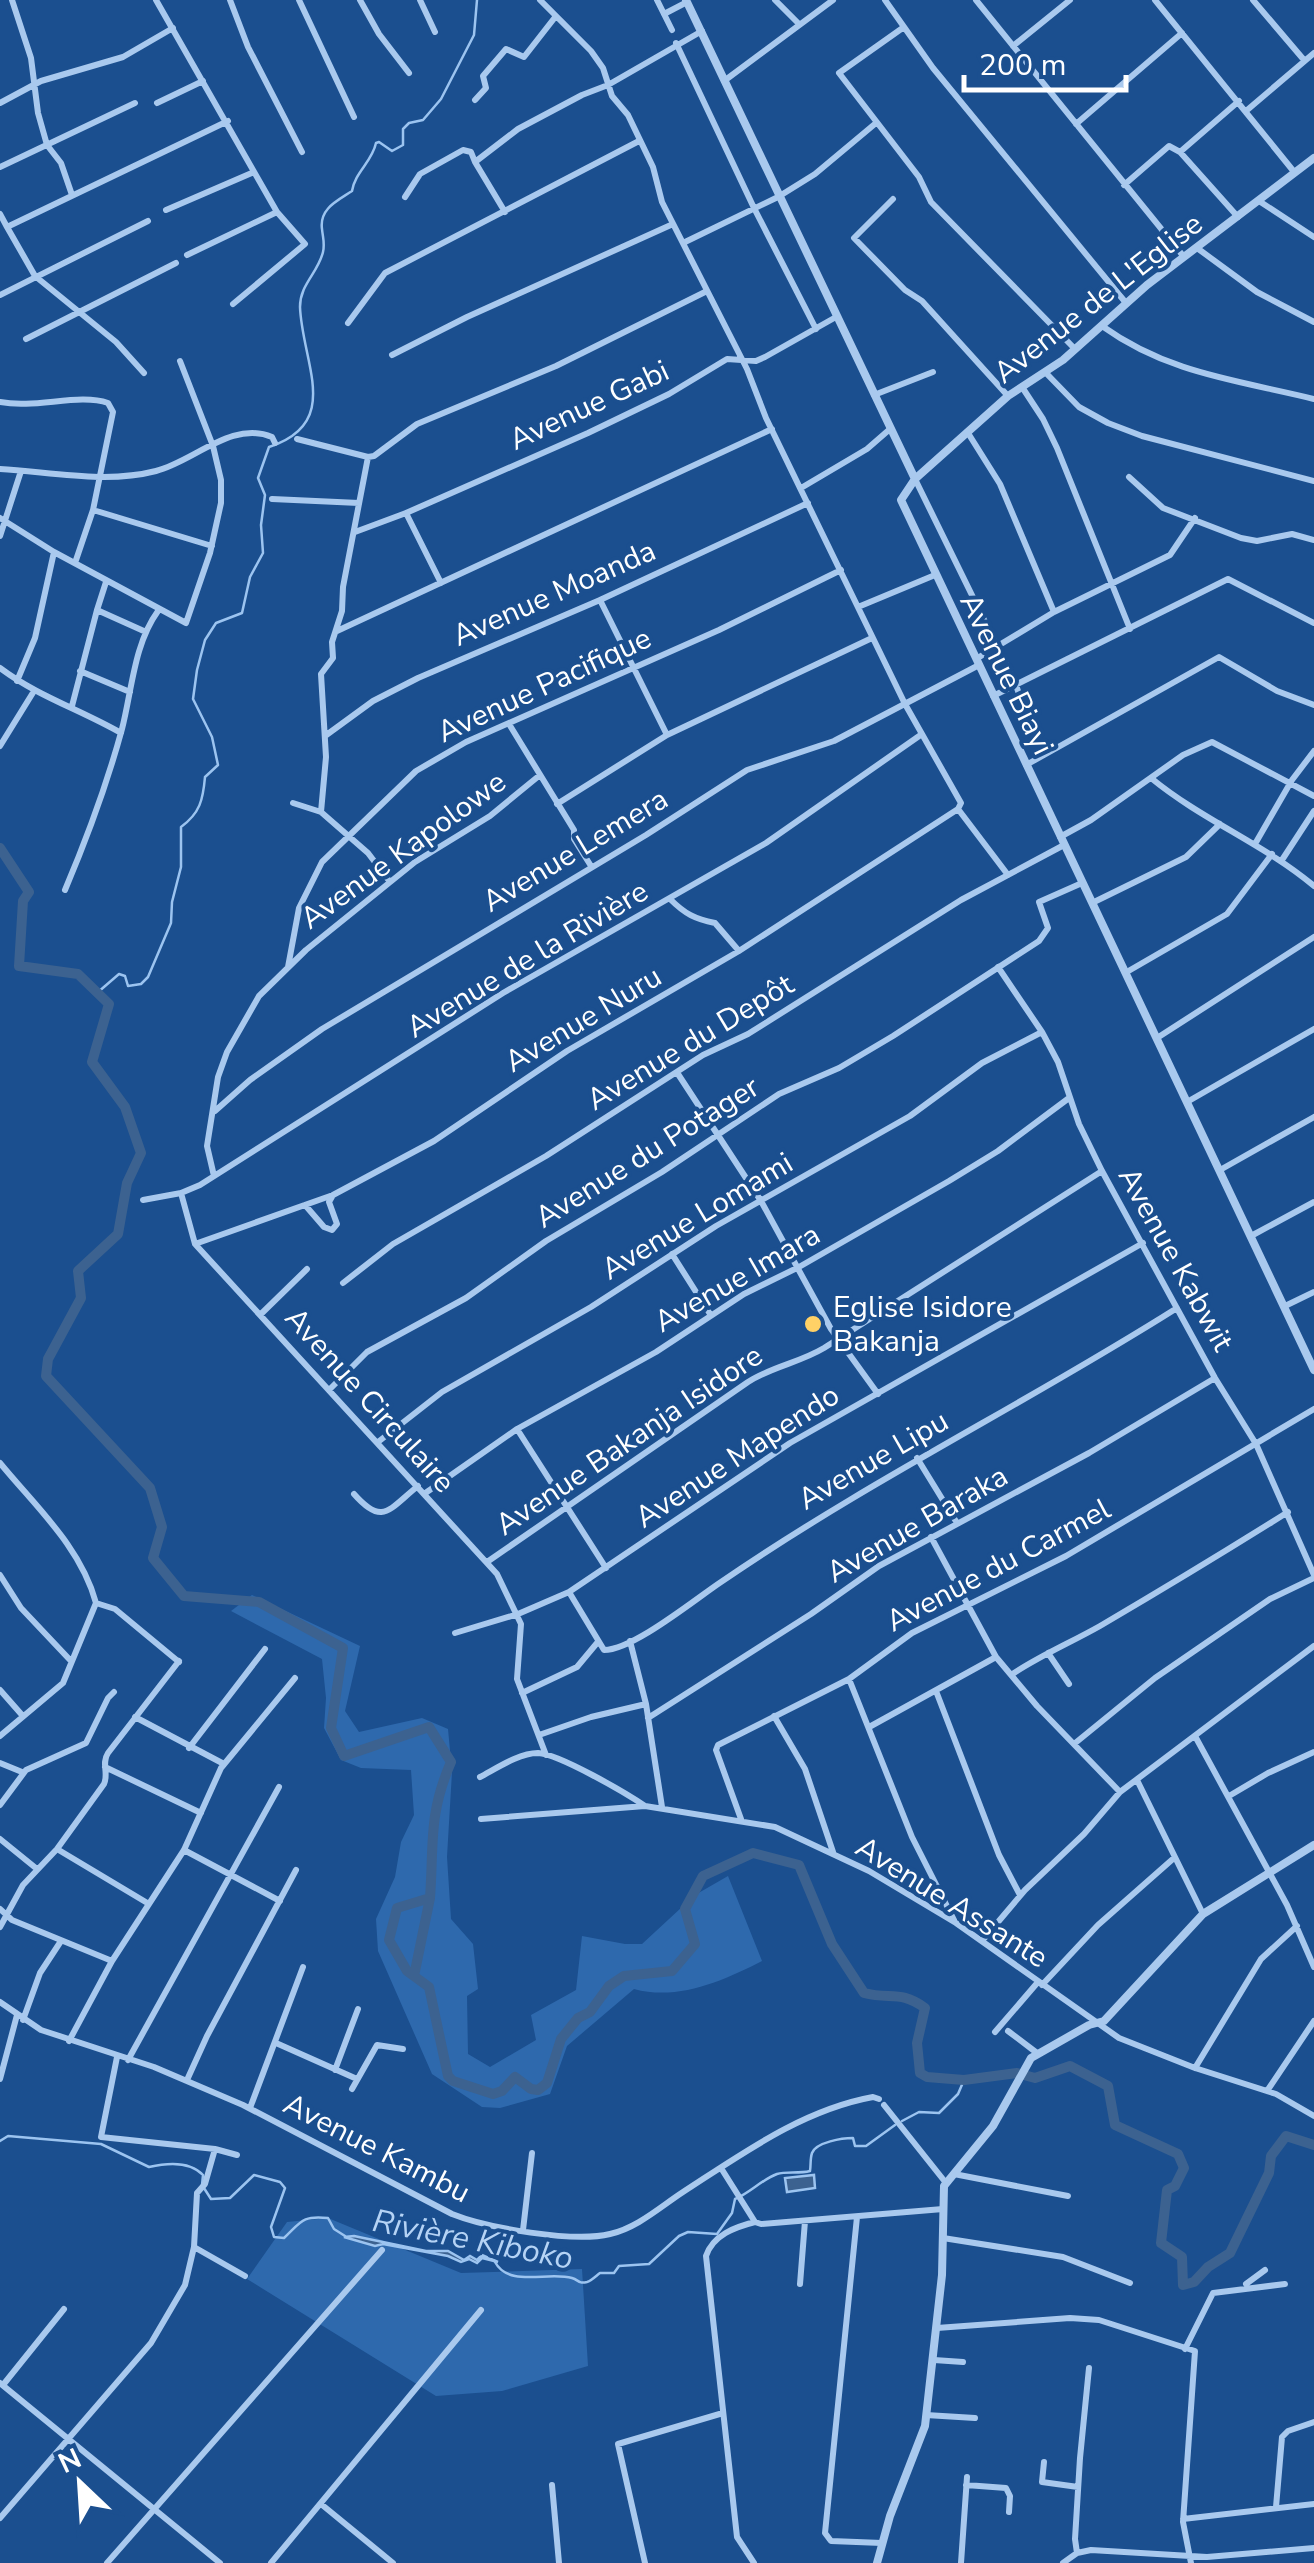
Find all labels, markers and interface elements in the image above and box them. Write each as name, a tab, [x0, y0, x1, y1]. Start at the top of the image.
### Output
scale bar	[964, 30, 1126, 92]
text: 200 m	[979, 45, 1066, 86]
street label: Avenue de L'Eglise	[985, 204, 1211, 393]
street label: Avenue Gabi	[503, 351, 676, 460]
street label: Avenue Moanda	[446, 530, 662, 657]
street label: Avenue Biayi	[950, 587, 1063, 762]
street label: Avenue Pacifique	[430, 618, 658, 753]
street label: Avenue Kapolowe	[292, 762, 514, 939]
street label: Avenue Lemera	[475, 779, 676, 922]
street label: Avenue de la Rivière	[399, 871, 656, 1048]
street label: Avenue Nuru	[497, 956, 669, 1082]
street label: Avenue du Depôt	[579, 964, 802, 1120]
street label: Avenue du Potager	[527, 1067, 767, 1238]
street label: Avenue Lomami	[594, 1143, 801, 1290]
street label: Avenue Kabwit	[1108, 1160, 1243, 1359]
street label: Avenue Imara	[647, 1214, 828, 1343]
place label: Eglise Isidore Bakanja	[833, 1287, 1012, 1362]
street label: Avenue Circulaire	[275, 1299, 464, 1502]
marker: Eglise Isidore Bakanja	[802, 1313, 824, 1335]
street label: Avenue Bakanja Isidore	[488, 1336, 771, 1545]
street label: Avenue Mapendo	[627, 1375, 847, 1538]
street label: Avenue Lipu	[791, 1401, 956, 1520]
street label: Avenue Baraka	[819, 1456, 1016, 1593]
street label: Avenue du Carmel	[879, 1489, 1118, 1642]
street label: Avenue Assante	[848, 1827, 1056, 1978]
street label: Avenue Kambu	[276, 2084, 477, 2213]
water label: Rivière Kiboko	[369, 2199, 577, 2280]
north arrow	[30, 2433, 130, 2533]
text: N	[52, 2440, 87, 2483]

